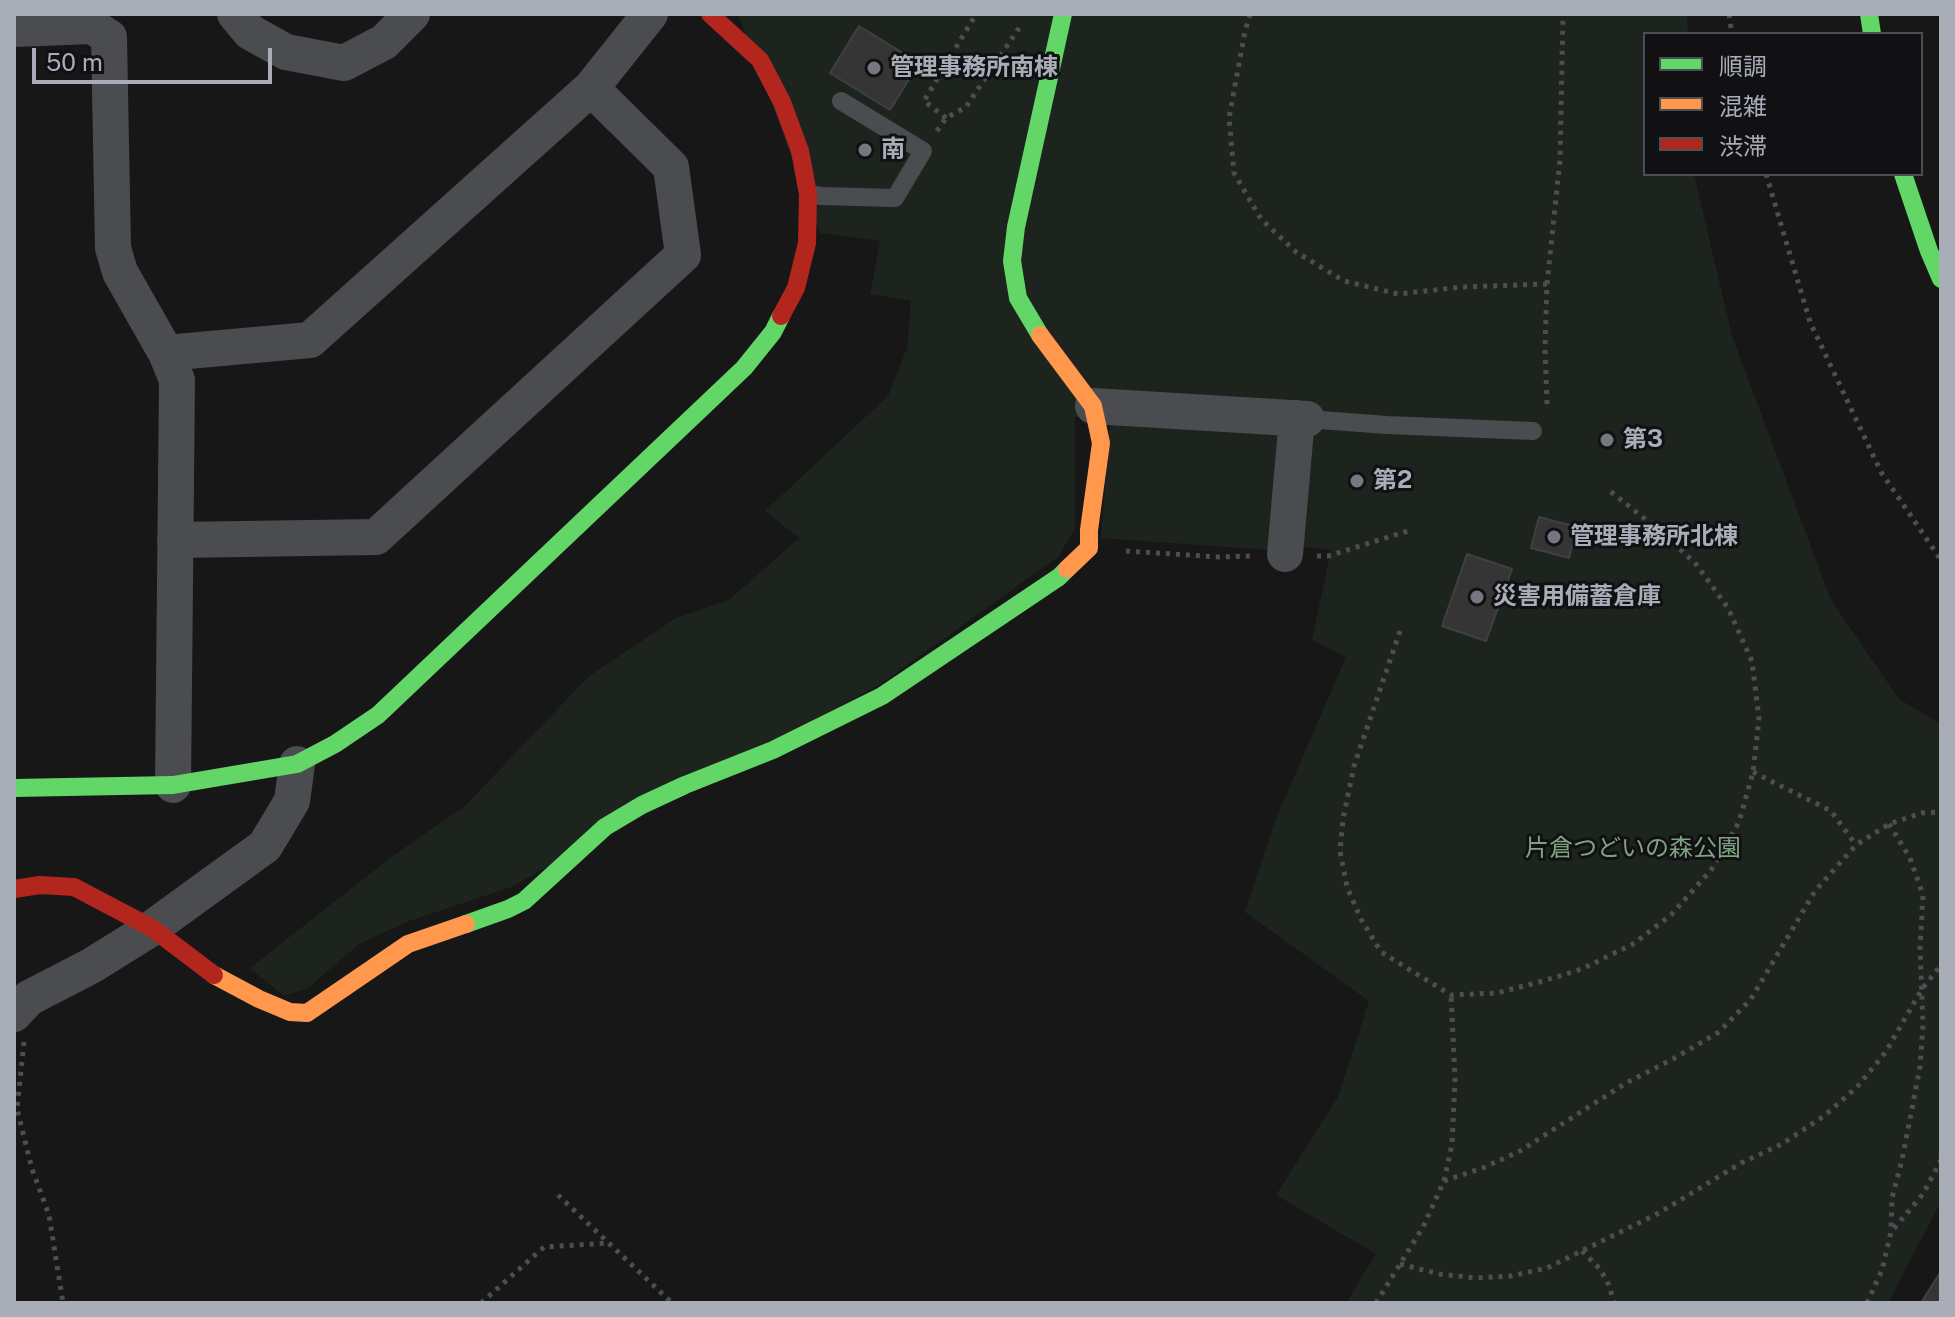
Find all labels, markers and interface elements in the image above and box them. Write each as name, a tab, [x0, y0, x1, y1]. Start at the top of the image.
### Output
scale bar	[36, 32, 276, 82]
legend	[1643, 32, 1923, 176]
text: 50 m	[46, 48, 103, 76]
text: 順調	[1719, 52, 1767, 80]
place label: 管理事務所南棟	[890, 54, 1058, 82]
marker: 管理事務所南棟	[865, 59, 883, 77]
text: 混雑	[1719, 92, 1767, 120]
text: 渋滞	[1719, 132, 1767, 160]
place label: 南	[881, 136, 905, 164]
marker: 南	[856, 141, 874, 159]
place label: 第3	[1623, 426, 1663, 454]
marker: 第3	[1598, 431, 1616, 449]
place label: 第2	[1373, 467, 1412, 495]
marker: 第2	[1348, 472, 1366, 490]
place label: 管理事務所北棟	[1570, 523, 1738, 551]
marker: 管理事務所北棟	[1545, 528, 1563, 546]
place label: 災害用備蓄倉庫	[1493, 583, 1661, 611]
marker: 災害用備蓄倉庫	[1468, 588, 1486, 606]
park label: 片倉つどいの森公園	[1525, 835, 1741, 863]

